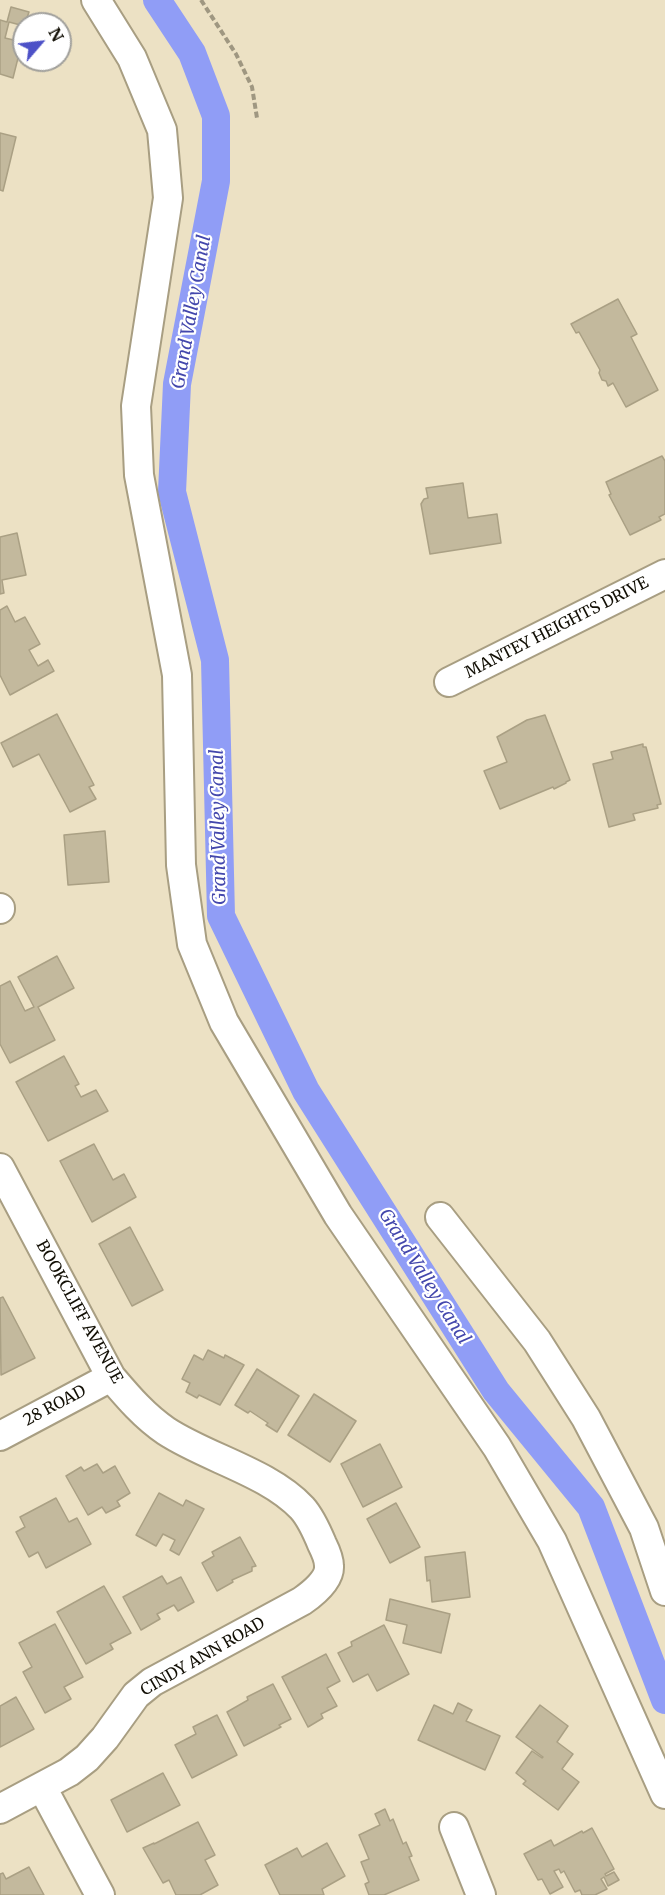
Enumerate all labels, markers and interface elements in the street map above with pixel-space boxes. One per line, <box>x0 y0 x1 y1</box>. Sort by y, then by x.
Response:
north arrow <box>12 12 72 72</box>
text: N <box>44 24 68 45</box>
water label: Grand Valley Canal <box>168 234 216 390</box>
street label: MANTEY HEIGHTS DRIVE <box>462 573 652 683</box>
water label: Grand Valley Canal <box>207 749 231 905</box>
water label: Grand Valley Canal <box>374 1205 474 1349</box>
street label: BOOKCLIFF AVENUE <box>32 1237 126 1387</box>
street label: 28 ROAD <box>20 1382 90 1430</box>
street label: CINDY ANN ROAD <box>138 1614 268 1700</box>

